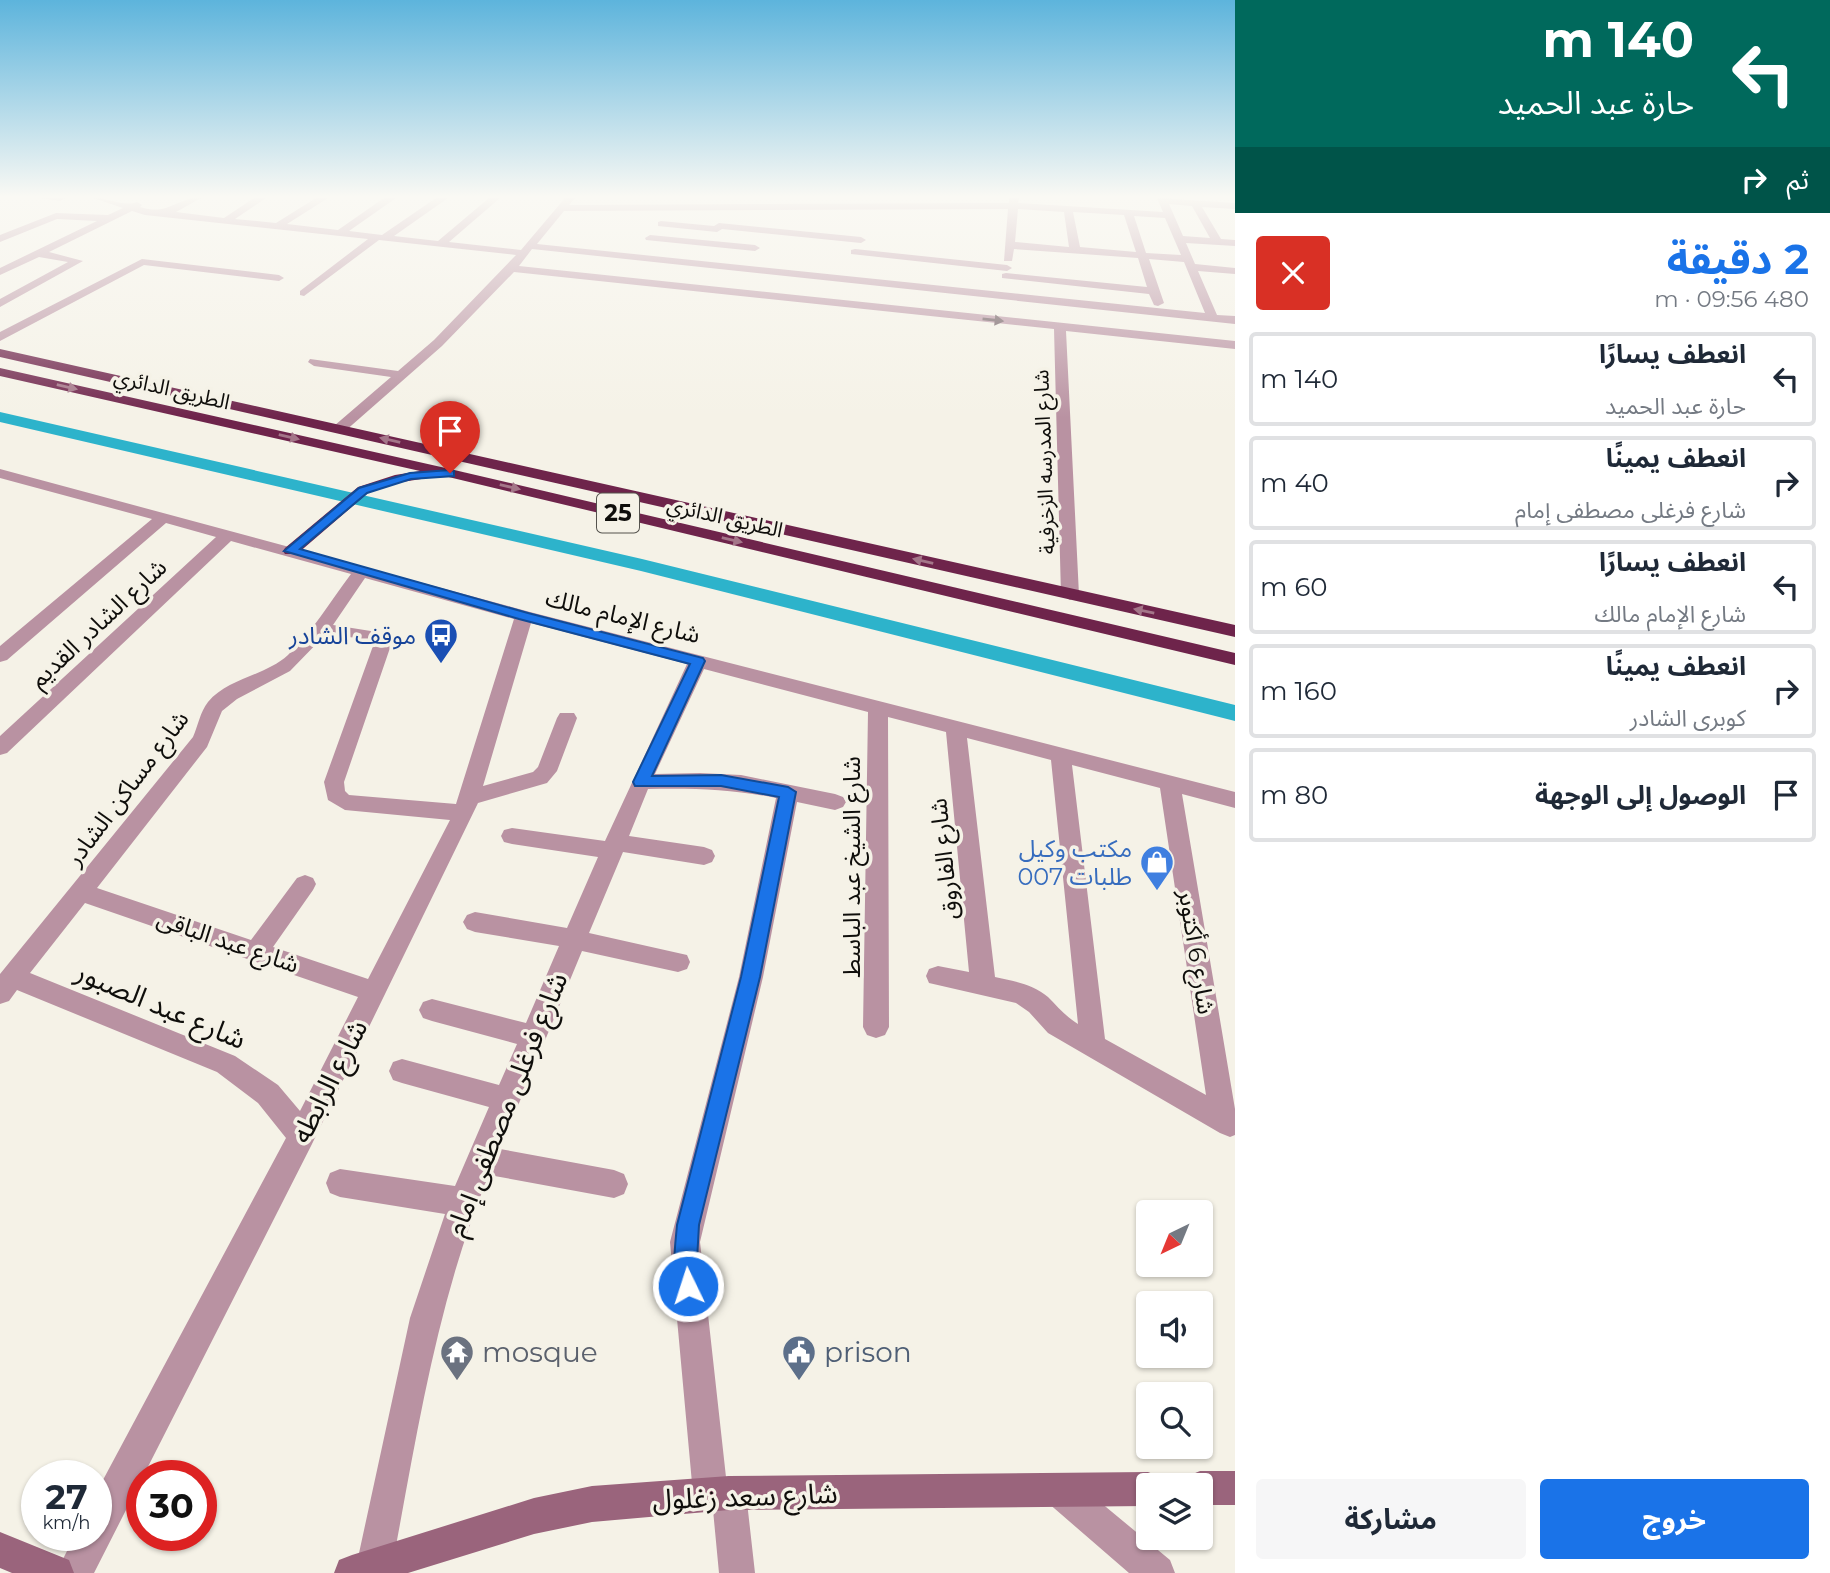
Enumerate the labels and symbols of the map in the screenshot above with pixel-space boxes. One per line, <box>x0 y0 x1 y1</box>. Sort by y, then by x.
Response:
one-way arrow <box>983 314 1005 325</box>
street label: الطريق الدائري <box>111 364 232 418</box>
street label: شارع المدرسه الزخرفية <box>1028 369 1063 555</box>
one-way arrow <box>56 381 78 392</box>
pin <box>420 401 480 473</box>
one-way arrow <box>278 431 300 442</box>
one-way arrow <box>379 435 401 446</box>
one-way arrow <box>499 482 521 493</box>
street label: الطريق الدائري <box>664 492 785 546</box>
road number: 25 <box>597 494 639 533</box>
one-way arrow <box>721 535 743 546</box>
street label: شارع الشادر القديم <box>24 552 174 696</box>
one-way arrow <box>911 556 933 567</box>
street label: شارع الإمام مالك <box>542 583 703 653</box>
one-way arrow <box>1133 606 1155 617</box>
bus stop icon: موقف الشادر <box>422 616 460 665</box>
place label: موقف الشادر <box>288 621 416 650</box>
street label: شارع مساكن الشادر <box>59 705 197 874</box>
street label: شارع الشيخ عبد الباسط <box>837 756 869 978</box>
street label: شارع الفاروق <box>923 797 968 921</box>
place label: مكتب وكيل طلبات 007 <box>1017 834 1132 891</box>
shop icon: مكتب وكيل طلبات 007 <box>1138 843 1176 892</box>
street label: شارع 6 أكتوبر <box>1170 886 1222 1017</box>
street label: شارع عبد الباقى <box>152 903 303 982</box>
street label: شارع عبد الصبور <box>68 954 251 1060</box>
street label: شارع فرغلى مصطفى إمام <box>438 967 578 1242</box>
street label: شارع الرابطه <box>283 1014 378 1150</box>
north arrow <box>1136 1200 1213 1278</box>
position arrow <box>651 1249 725 1323</box>
temple icon: mosque <box>438 1333 476 1382</box>
public building icon: prison <box>780 1333 818 1382</box>
place label: mosque <box>482 1335 598 1369</box>
place label: prison <box>824 1335 912 1369</box>
speed limit sign: 30 <box>126 1460 217 1551</box>
street label: شارع سعد زغلول <box>652 1476 838 1520</box>

